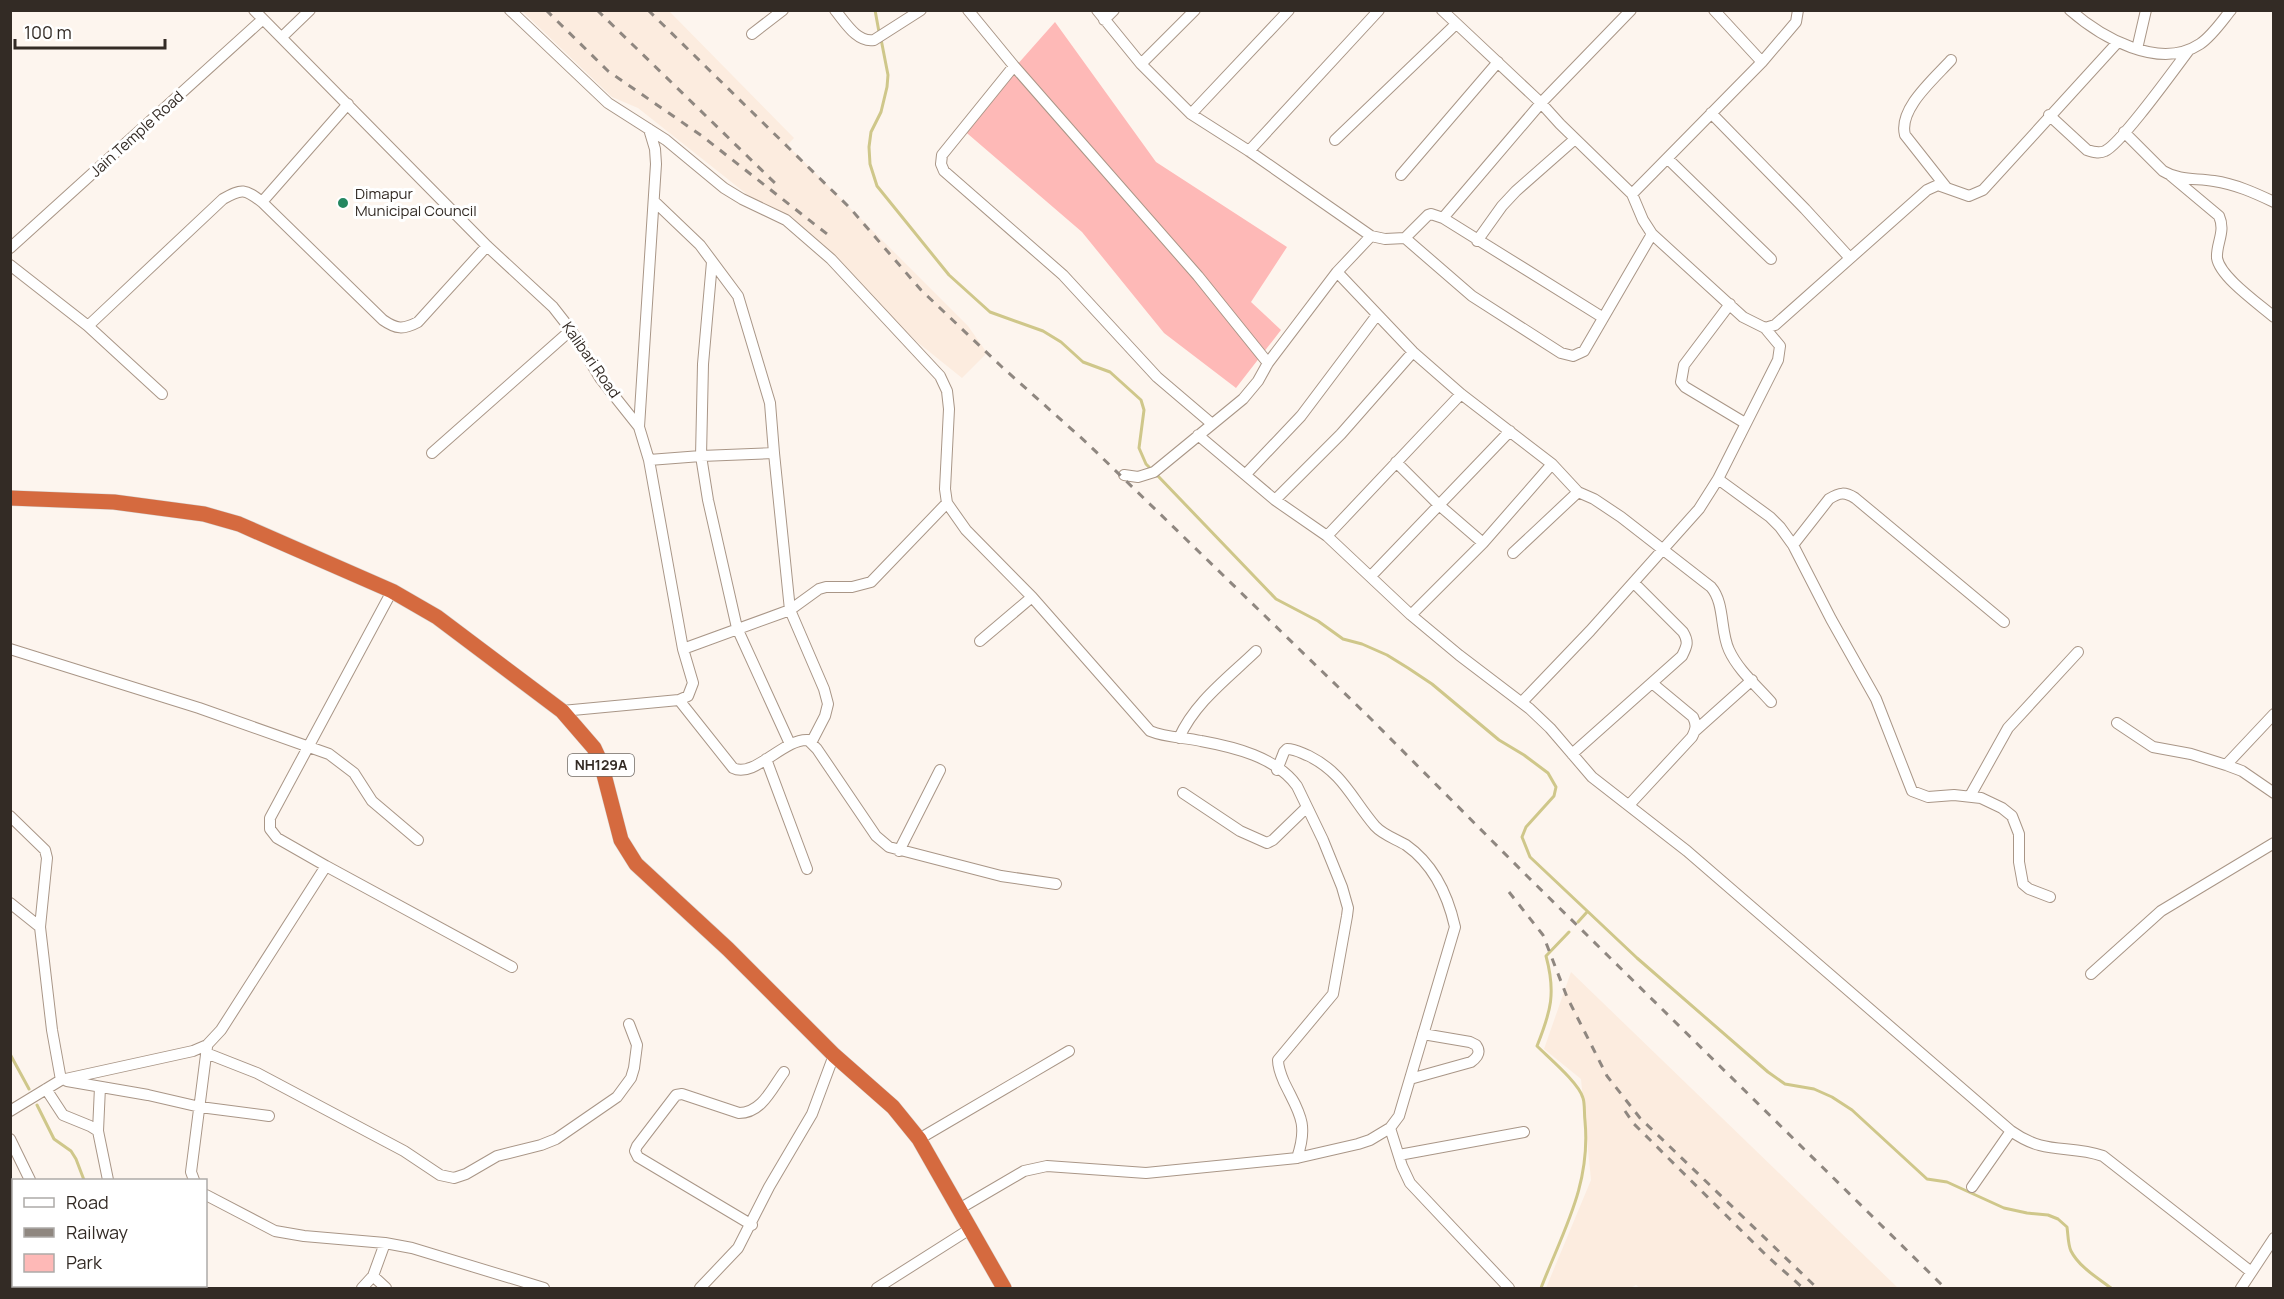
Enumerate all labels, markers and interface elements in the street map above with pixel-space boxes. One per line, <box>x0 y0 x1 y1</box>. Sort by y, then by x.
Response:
scale bar <box>15 12 165 50</box>
text: 100 m <box>24 20 72 44</box>
street label: Jain Temple Road <box>85 86 188 181</box>
place label: Dimapur Municipal Council <box>355 183 477 221</box>
marker: Dimapur Municipal Council <box>336 196 350 210</box>
street label: Kalibari Road <box>557 317 626 402</box>
road number: NH129A <box>568 754 634 776</box>
legend <box>12 1179 207 1287</box>
text: Road <box>66 1190 109 1214</box>
text: Railway <box>66 1220 128 1244</box>
text: Park <box>66 1250 103 1274</box>

